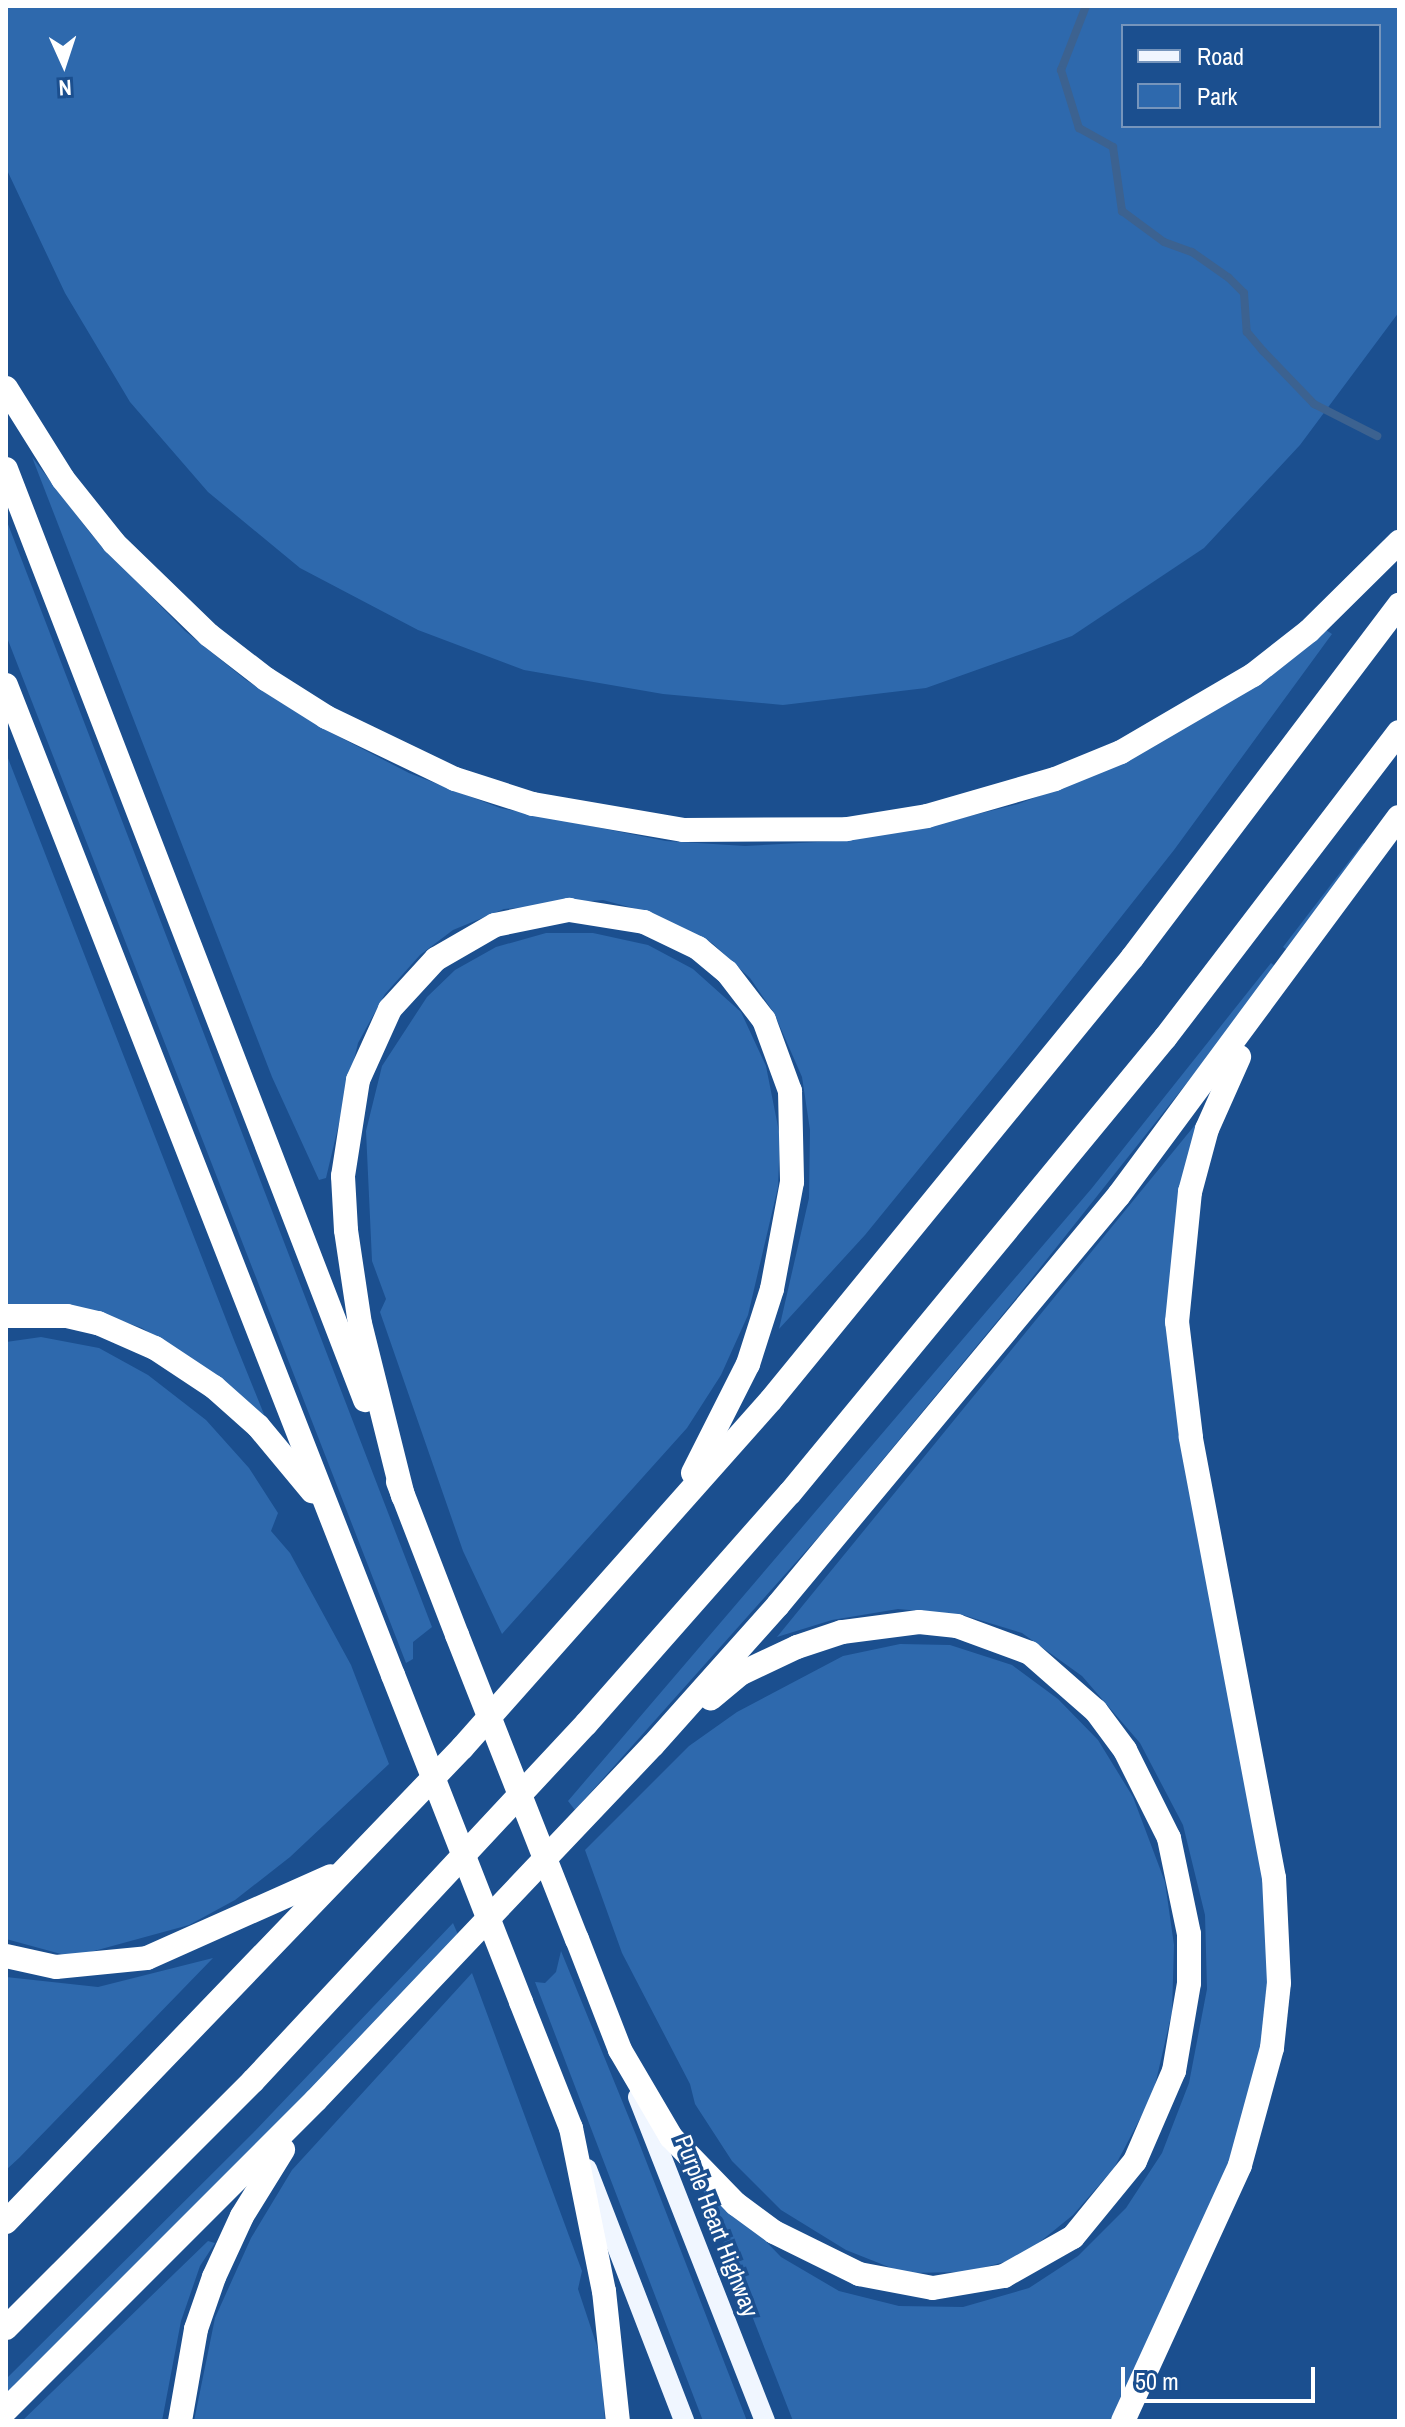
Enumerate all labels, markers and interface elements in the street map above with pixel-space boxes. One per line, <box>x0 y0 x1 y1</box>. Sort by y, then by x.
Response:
north arrow <box>24 24 104 104</box>
legend <box>1121 24 1381 128</box>
text: Road <box>1197 40 1244 72</box>
text: N <box>58 73 73 103</box>
text: Park <box>1197 80 1237 112</box>
street label: Purple Heart Highway <box>669 2131 765 2321</box>
scale bar <box>1125 2351 1319 2401</box>
text: 50 m <box>1135 2365 1179 2397</box>

